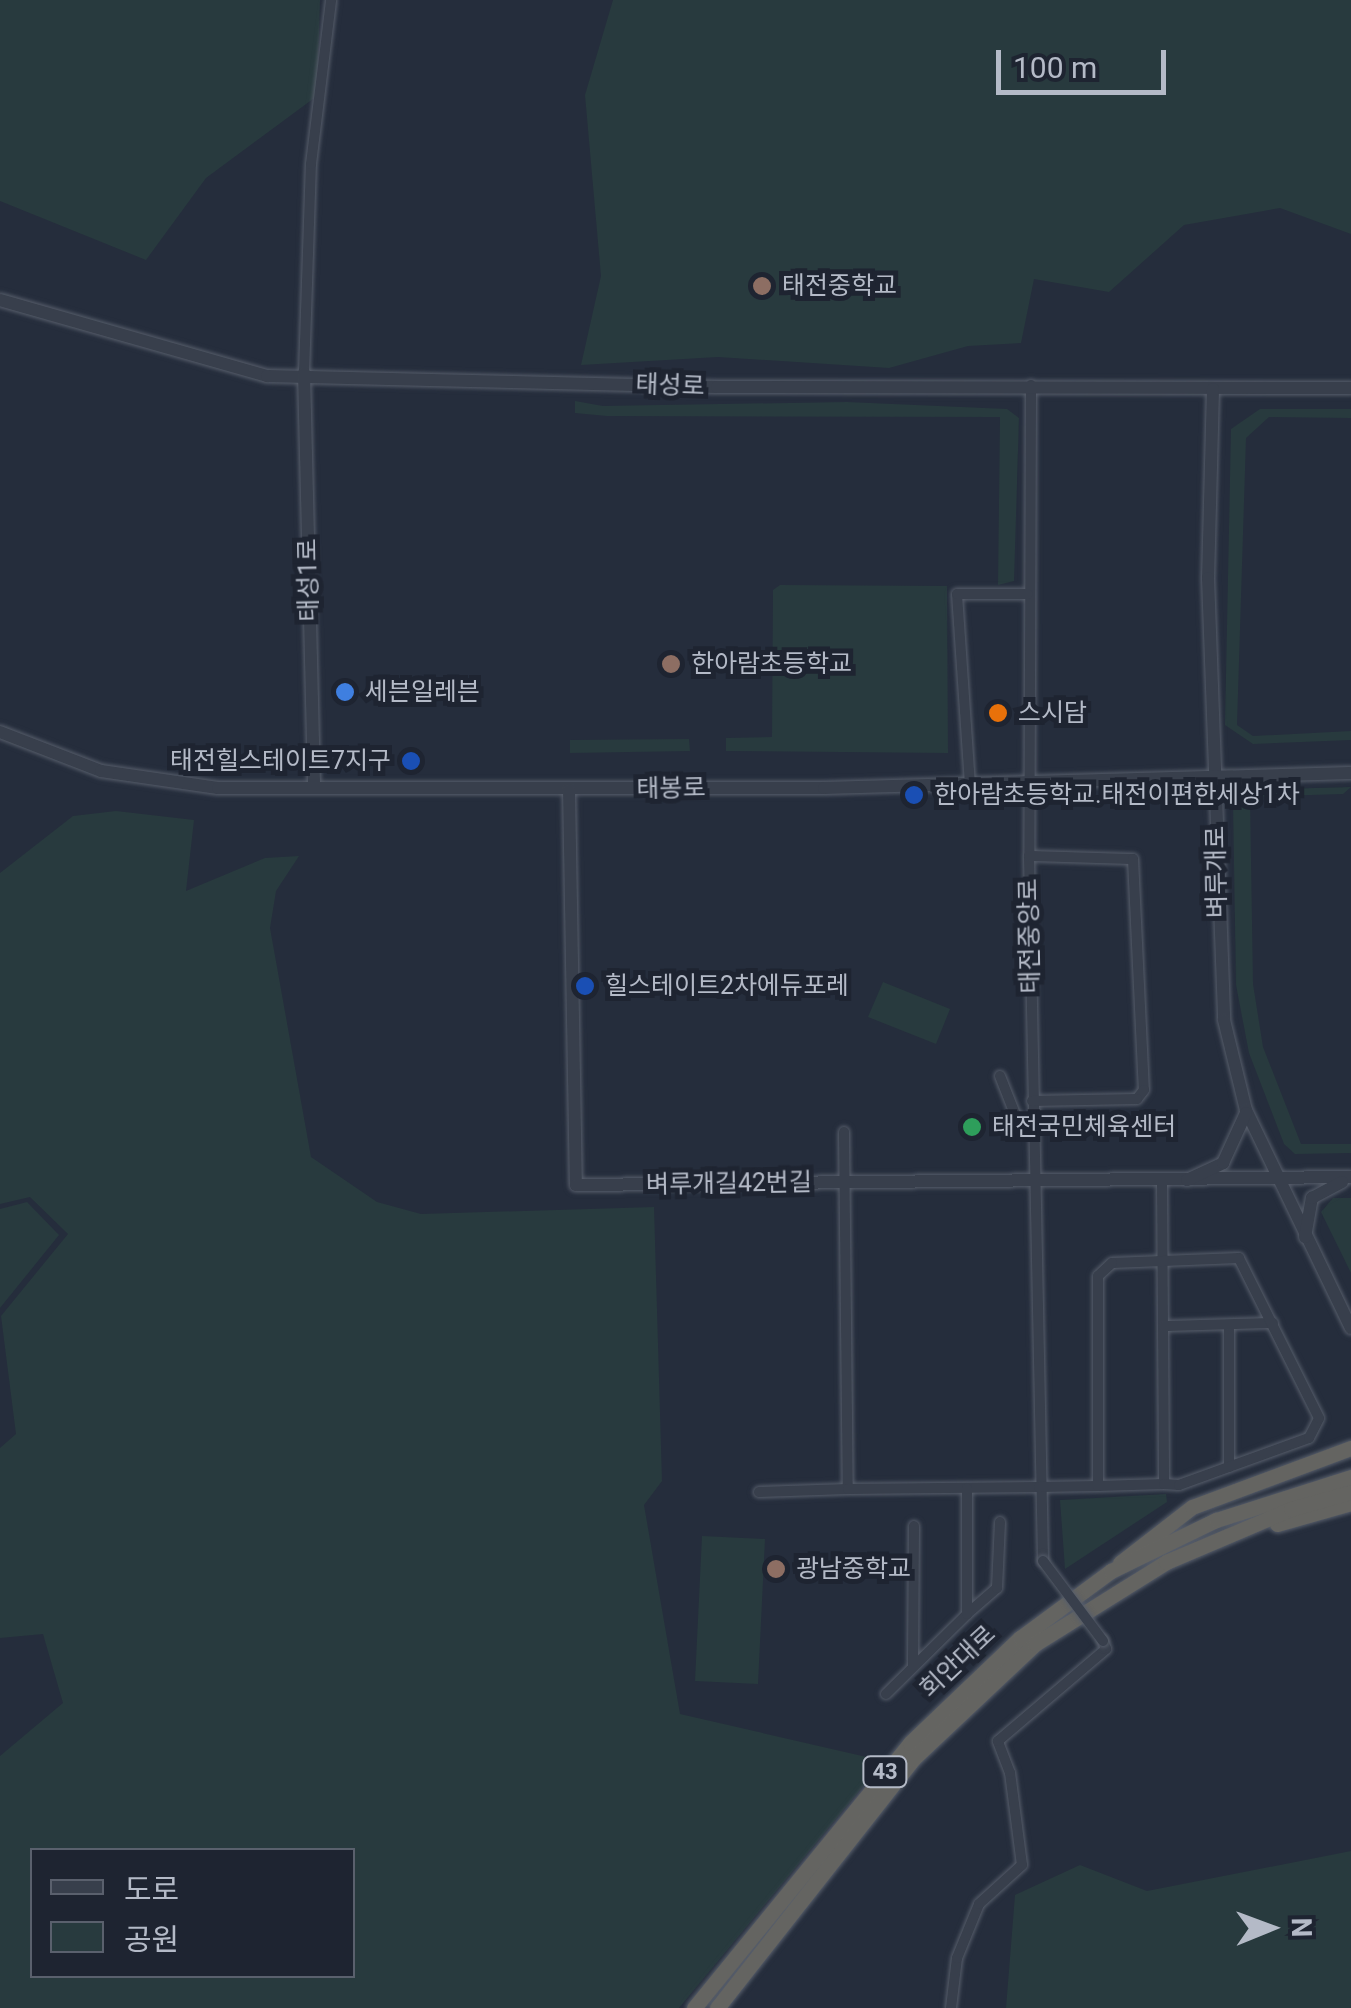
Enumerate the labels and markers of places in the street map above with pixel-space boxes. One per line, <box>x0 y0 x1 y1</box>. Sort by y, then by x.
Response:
place label: 태전중학교 <box>782 271 897 301</box>
marker: 태전중학교 <box>751 275 773 297</box>
place label: 한아람초등학교 <box>691 649 852 679</box>
marker: 한아람초등학교 <box>660 653 682 675</box>
place label: 세븐일레븐 <box>365 677 480 707</box>
marker: 세븐일레븐 <box>334 681 356 703</box>
place label: 스시담 <box>1018 698 1087 728</box>
marker: 스시담 <box>987 702 1009 724</box>
place label: 태전힐스테이트7지구 <box>170 746 391 776</box>
marker: 태전힐스테이트7지구 <box>400 750 422 772</box>
place label: 한아람초등학교.태전이편한세상1차 <box>934 780 1300 810</box>
marker: 한아람초등학교.태전이편한세상1차 <box>903 784 925 806</box>
place label: 힐스테이트2차에듀포레 <box>605 971 849 1001</box>
marker: 힐스테이트2차에듀포레 <box>574 975 596 997</box>
place label: 태전국민체육센터 <box>992 1112 1176 1142</box>
marker: 태전국민체육센터 <box>961 1116 983 1138</box>
place label: 광남중학교 <box>796 1554 911 1584</box>
marker: 광남중학교 <box>765 1558 787 1580</box>

